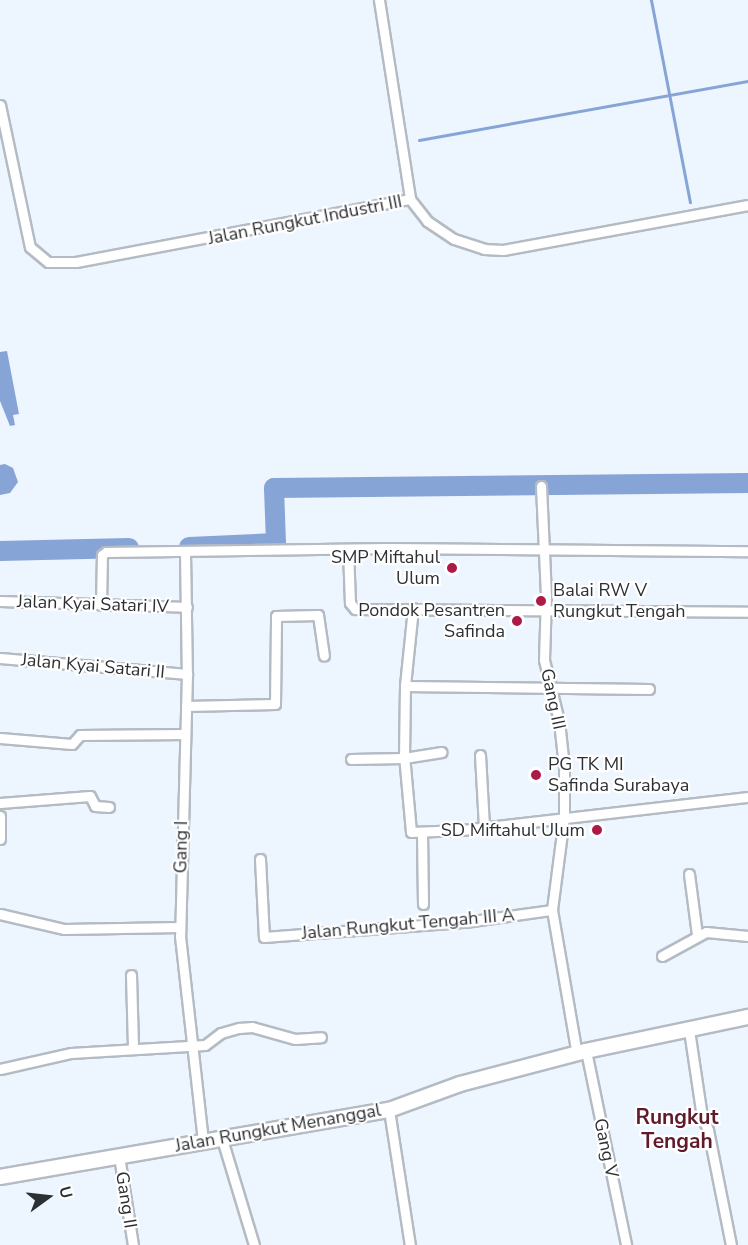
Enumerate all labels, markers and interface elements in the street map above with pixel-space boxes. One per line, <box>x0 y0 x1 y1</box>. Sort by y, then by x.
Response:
street label: Jalan Rungkut Industri III <box>206 191 404 249</box>
place label: SMP Miftahul Ulum <box>331 547 440 590</box>
marker: SMP Miftahul Ulum <box>445 561 459 575</box>
place label: Balai RW V Rungkut Tengah <box>553 580 686 622</box>
street label: Jalan Kyai Satari IV <box>17 591 169 617</box>
marker: Balai RW V Rungkut Tengah <box>534 594 548 608</box>
place label: Pondok Pesantren Safinda <box>358 600 505 642</box>
marker: Pondok Pesantren Safinda <box>510 614 524 628</box>
street label: Jalan Kyai Satari II <box>20 649 166 683</box>
street label: Gang III <box>536 667 570 731</box>
place label: PG TK MI Safinda Surabaya <box>548 754 689 796</box>
marker: PG TK MI Safinda Surabaya <box>529 768 543 782</box>
place label: SD Miftahul Ulum <box>441 819 585 841</box>
street label: Gang I <box>170 821 192 873</box>
marker: SD Miftahul Ulum <box>590 823 604 837</box>
street label: Jalan Rungkut Tengah III A <box>301 904 515 944</box>
street label: Jalan Rungkut Menanggal <box>173 1099 383 1157</box>
district label: Rungkut Tengah <box>635 1104 719 1154</box>
street label: Gang V <box>589 1116 623 1180</box>
north arrow <box>18 1167 78 1227</box>
street label: Gang II <box>111 1170 141 1230</box>
text: U <box>53 1184 78 1201</box>

